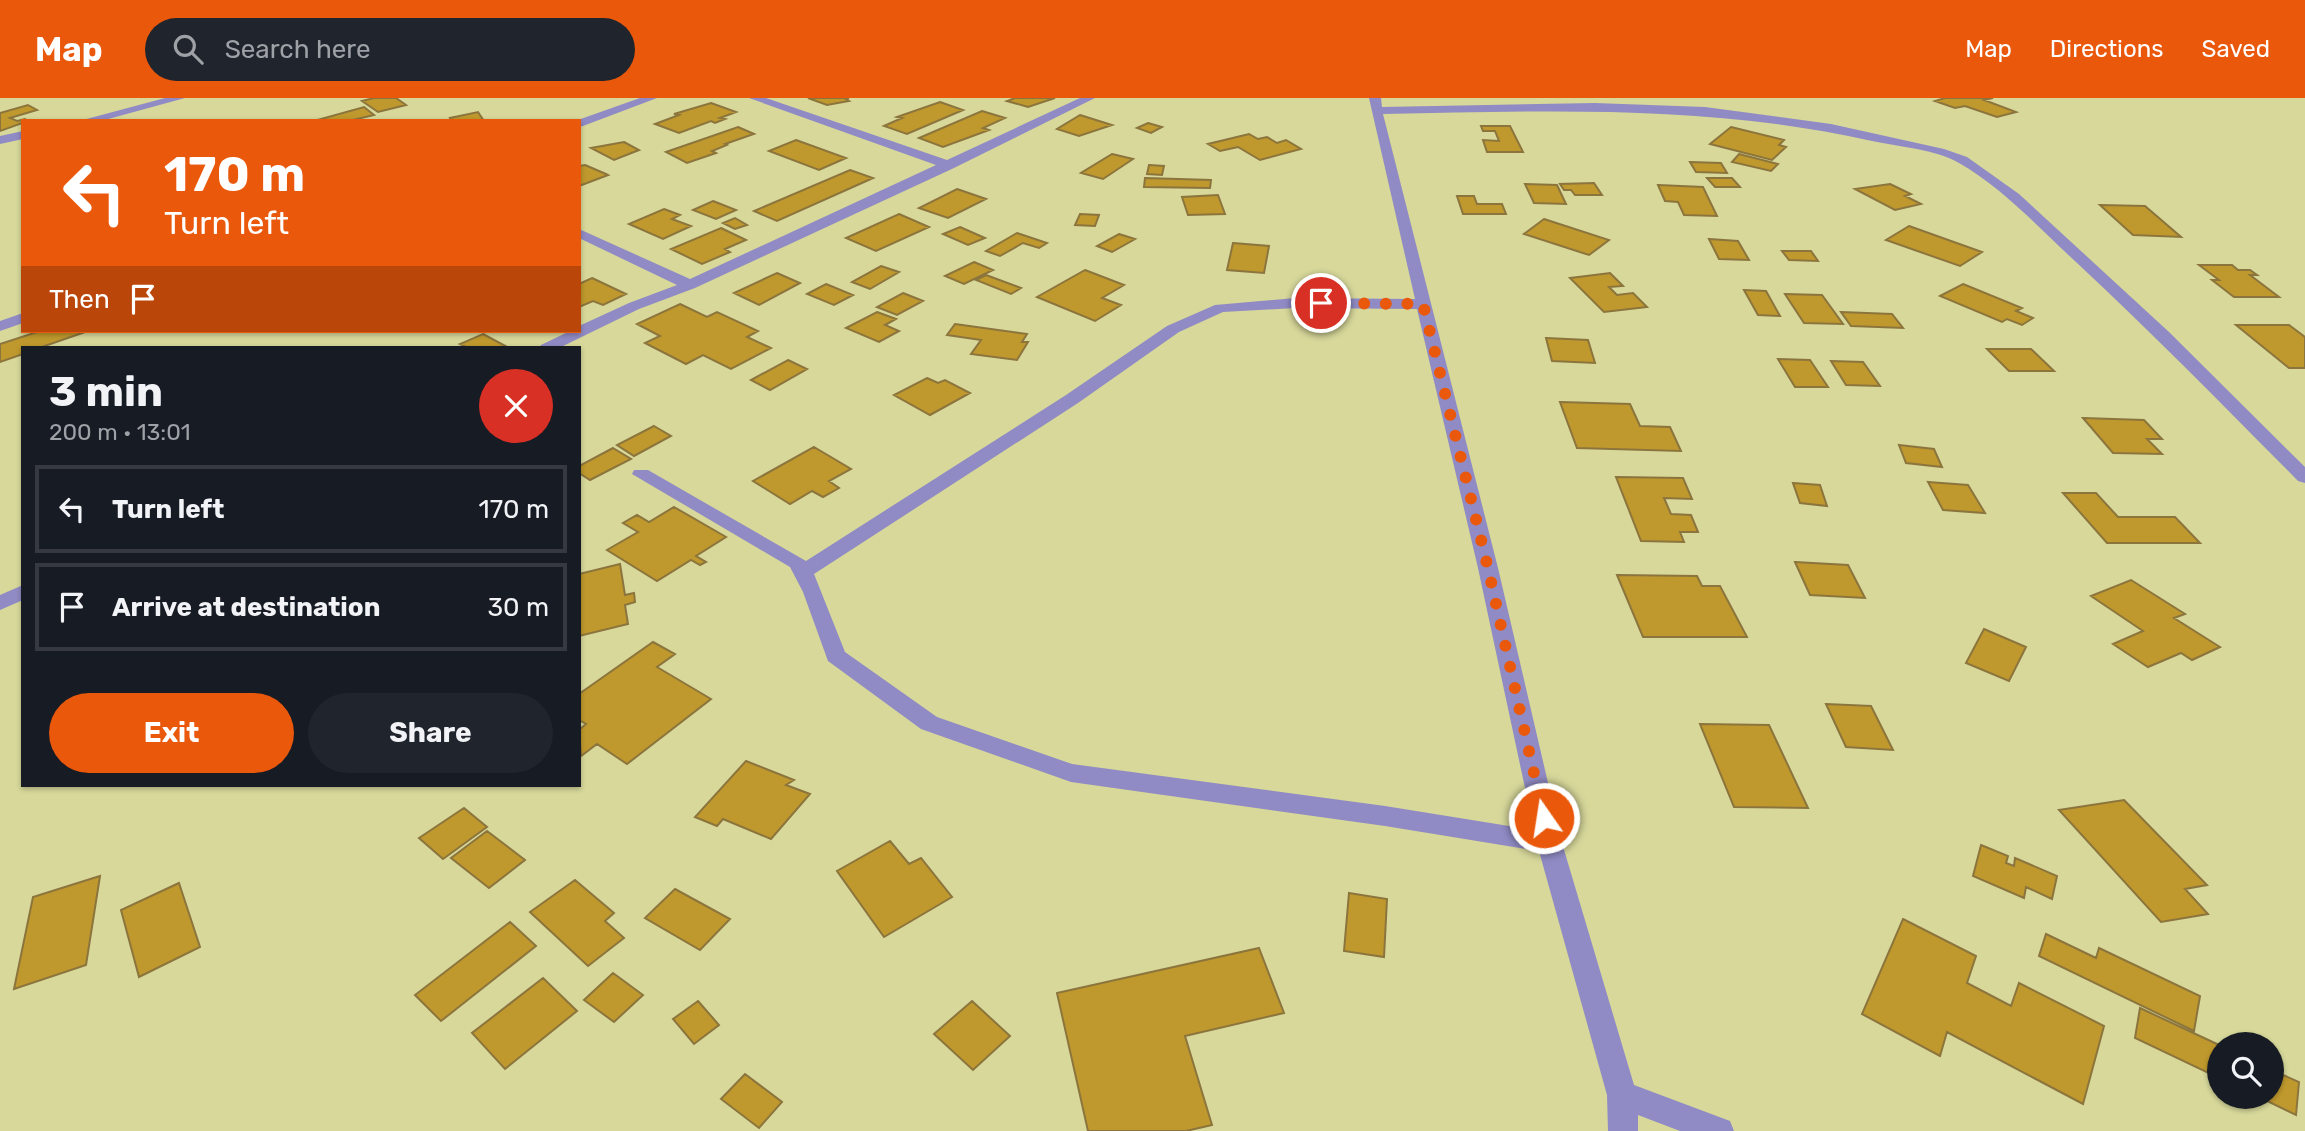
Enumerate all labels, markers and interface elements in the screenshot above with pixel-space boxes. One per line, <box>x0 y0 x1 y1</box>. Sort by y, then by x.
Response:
search box <box>145 18 635 81</box>
text: Map <box>35 30 103 69</box>
icon: search <box>169 30 207 68</box>
text: Search here <box>225 34 370 65</box>
text: Map <box>1965 35 2012 63</box>
text: Directions <box>2050 35 2163 63</box>
text: Saved <box>2201 35 2270 63</box>
text: 170 m <box>164 145 305 203</box>
icon: left <box>49 147 140 238</box>
text: Turn left <box>164 204 289 242</box>
pin <box>1291 273 1351 333</box>
icon: arrive <box>124 280 162 318</box>
text: Then <box>49 284 110 315</box>
icon: arrive <box>1302 284 1340 322</box>
text: 3 min <box>49 367 163 417</box>
button: close <box>479 369 553 443</box>
text: 200 m · 13:01 <box>49 418 191 446</box>
icon: left <box>53 490 91 528</box>
text: Turn left <box>112 494 224 525</box>
text: 170 m <box>479 494 549 525</box>
icon: arrive <box>53 588 91 626</box>
text: Arrive at destination <box>112 592 380 623</box>
text: 30 m <box>487 592 549 623</box>
button: Exit <box>49 693 294 773</box>
button: Share <box>308 693 553 773</box>
position arrow <box>1507 781 1581 855</box>
map controls <box>2207 1032 2284 1109</box>
button: search <box>2207 1032 2284 1109</box>

